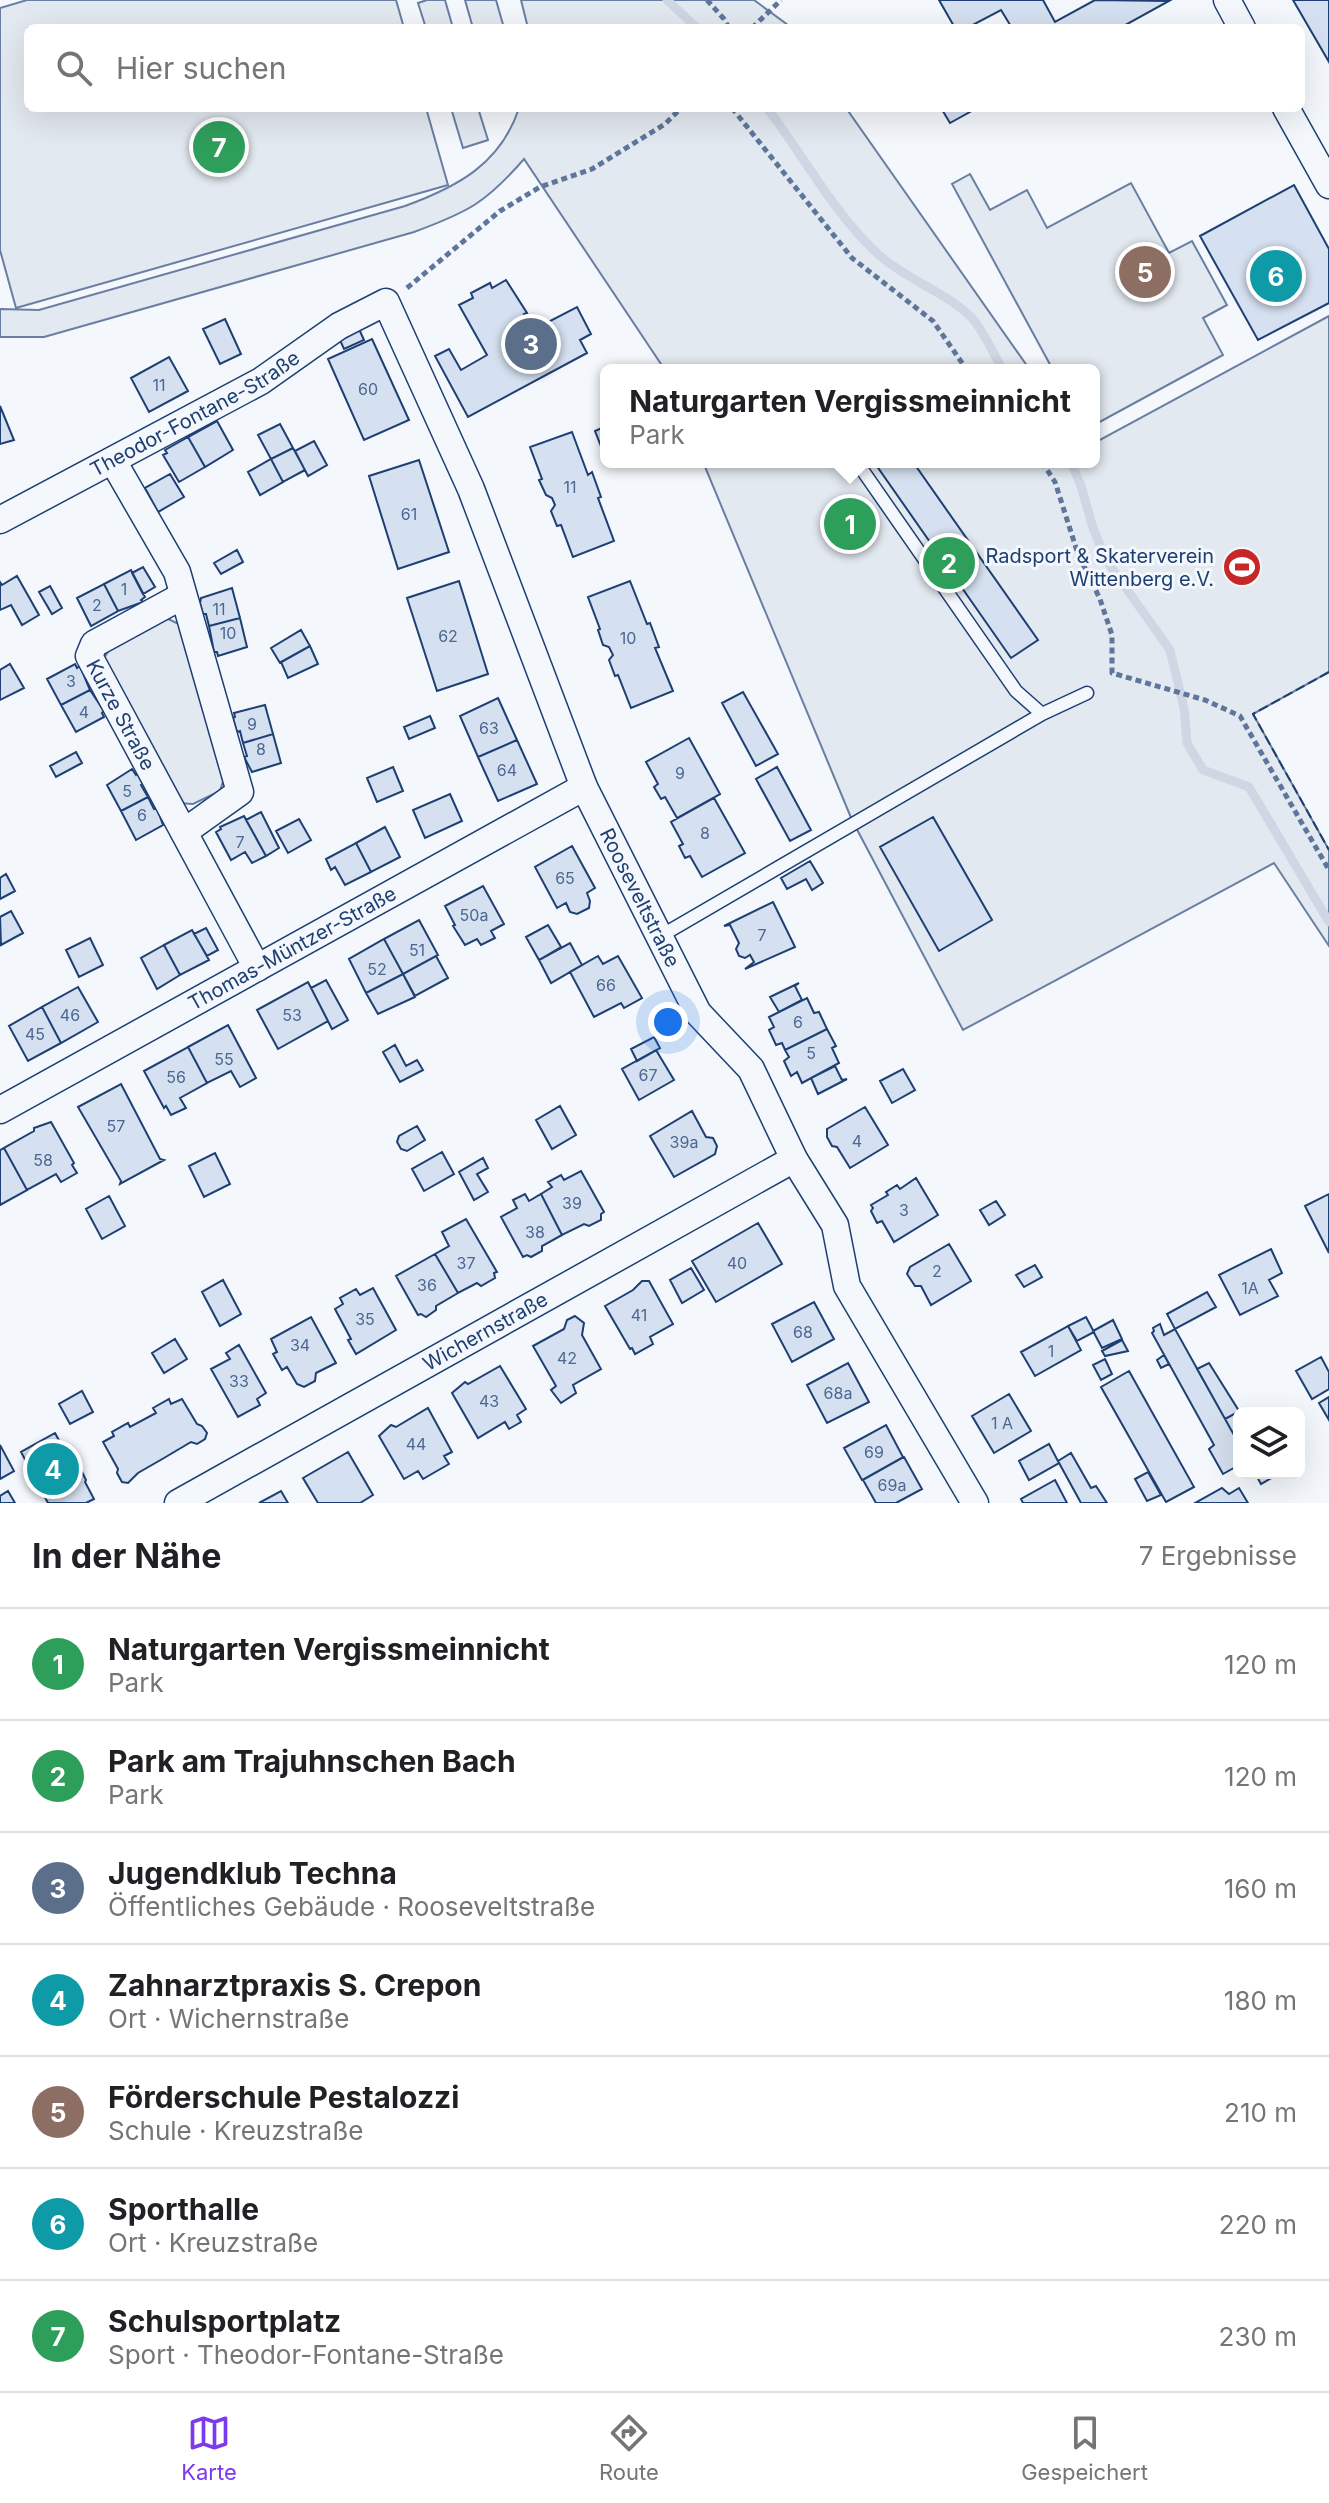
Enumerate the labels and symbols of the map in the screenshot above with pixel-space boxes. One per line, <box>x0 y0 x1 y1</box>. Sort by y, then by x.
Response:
pin: 7 <box>193 117 245 177</box>
pin: 5 <box>1119 242 1171 302</box>
pin: 6 <box>1250 246 1302 306</box>
pin: 3 <box>505 314 557 374</box>
street label: Theodor-Fontane-Straße <box>86 346 304 482</box>
house number: 11 <box>152 375 166 395</box>
house number: 60 <box>358 379 378 399</box>
house number: 11 <box>563 477 577 497</box>
pin: 1 <box>824 494 876 554</box>
house number: 61 <box>401 504 417 524</box>
pin: 2 <box>923 533 975 593</box>
place label: Radsport & Skaterverein Wittenberg e.V. <box>986 544 1214 591</box>
sports icon: Radsport & Skaterverein Wittenberg e.V. <box>1221 546 1263 588</box>
house number: 1 <box>121 579 127 599</box>
house number: 2 <box>92 595 102 615</box>
house number: 11 <box>212 599 226 619</box>
house number: 10 <box>220 623 236 643</box>
house number: 62 <box>438 626 458 646</box>
house number: 10 <box>620 628 636 648</box>
street label: Kurze Straße <box>81 655 160 774</box>
house number: 3 <box>66 671 76 691</box>
house number: 4 <box>79 702 89 722</box>
house number: 9 <box>247 714 257 734</box>
house number: 63 <box>479 718 499 738</box>
house number: 8 <box>256 739 266 759</box>
house number: 64 <box>497 760 517 780</box>
house number: 9 <box>675 763 685 783</box>
house number: 5 <box>122 781 132 801</box>
house number: 6 <box>137 805 147 825</box>
house number: 8 <box>700 823 710 843</box>
street label: Rooseveltstraße <box>595 824 685 971</box>
house number: 7 <box>235 832 245 852</box>
house number: 65 <box>555 868 575 888</box>
street label: Thomas-Müntzer-Straße <box>184 881 401 1016</box>
house number: 50a <box>460 905 488 925</box>
house number: 7 <box>757 925 767 945</box>
house number: 51 <box>409 940 425 960</box>
house number: 52 <box>367 959 387 979</box>
house number: 66 <box>596 975 616 995</box>
your location <box>648 1002 688 1042</box>
house number: 46 <box>60 1005 80 1025</box>
house number: 53 <box>282 1005 302 1025</box>
house number: 6 <box>793 1012 803 1032</box>
house number: 45 <box>25 1024 45 1044</box>
house number: 5 <box>806 1043 816 1063</box>
house number: 55 <box>214 1049 234 1069</box>
house number: 67 <box>639 1065 657 1085</box>
house number: 56 <box>166 1067 186 1087</box>
house number: 57 <box>107 1116 125 1136</box>
house number: 4 <box>852 1131 862 1151</box>
house number: 39a <box>670 1132 698 1152</box>
house number: 58 <box>33 1150 53 1170</box>
house number: 39 <box>562 1193 582 1213</box>
house number: 3 <box>899 1200 909 1220</box>
house number: 38 <box>525 1222 545 1242</box>
house number: 37 <box>457 1253 475 1273</box>
house number: 40 <box>727 1253 747 1273</box>
house number: 2 <box>932 1261 942 1281</box>
house number: 36 <box>417 1275 437 1295</box>
house number: 1A <box>1241 1278 1259 1298</box>
street label: Wichernstraße <box>419 1287 552 1376</box>
house number: 41 <box>631 1305 647 1325</box>
house number: 35 <box>355 1309 375 1329</box>
house number: 68 <box>793 1322 813 1342</box>
house number: 34 <box>290 1335 310 1355</box>
house number: 1 <box>1048 1341 1054 1361</box>
house number: 42 <box>557 1348 577 1368</box>
house number: 33 <box>229 1371 249 1391</box>
house number: 68a <box>824 1383 852 1403</box>
house number: 43 <box>479 1391 499 1411</box>
house number: 1 A <box>991 1413 1013 1433</box>
house number: 44 <box>406 1434 426 1454</box>
pin: 4 <box>27 1439 79 1499</box>
house number: 69 <box>864 1442 884 1462</box>
house number: 69a <box>878 1475 906 1495</box>

